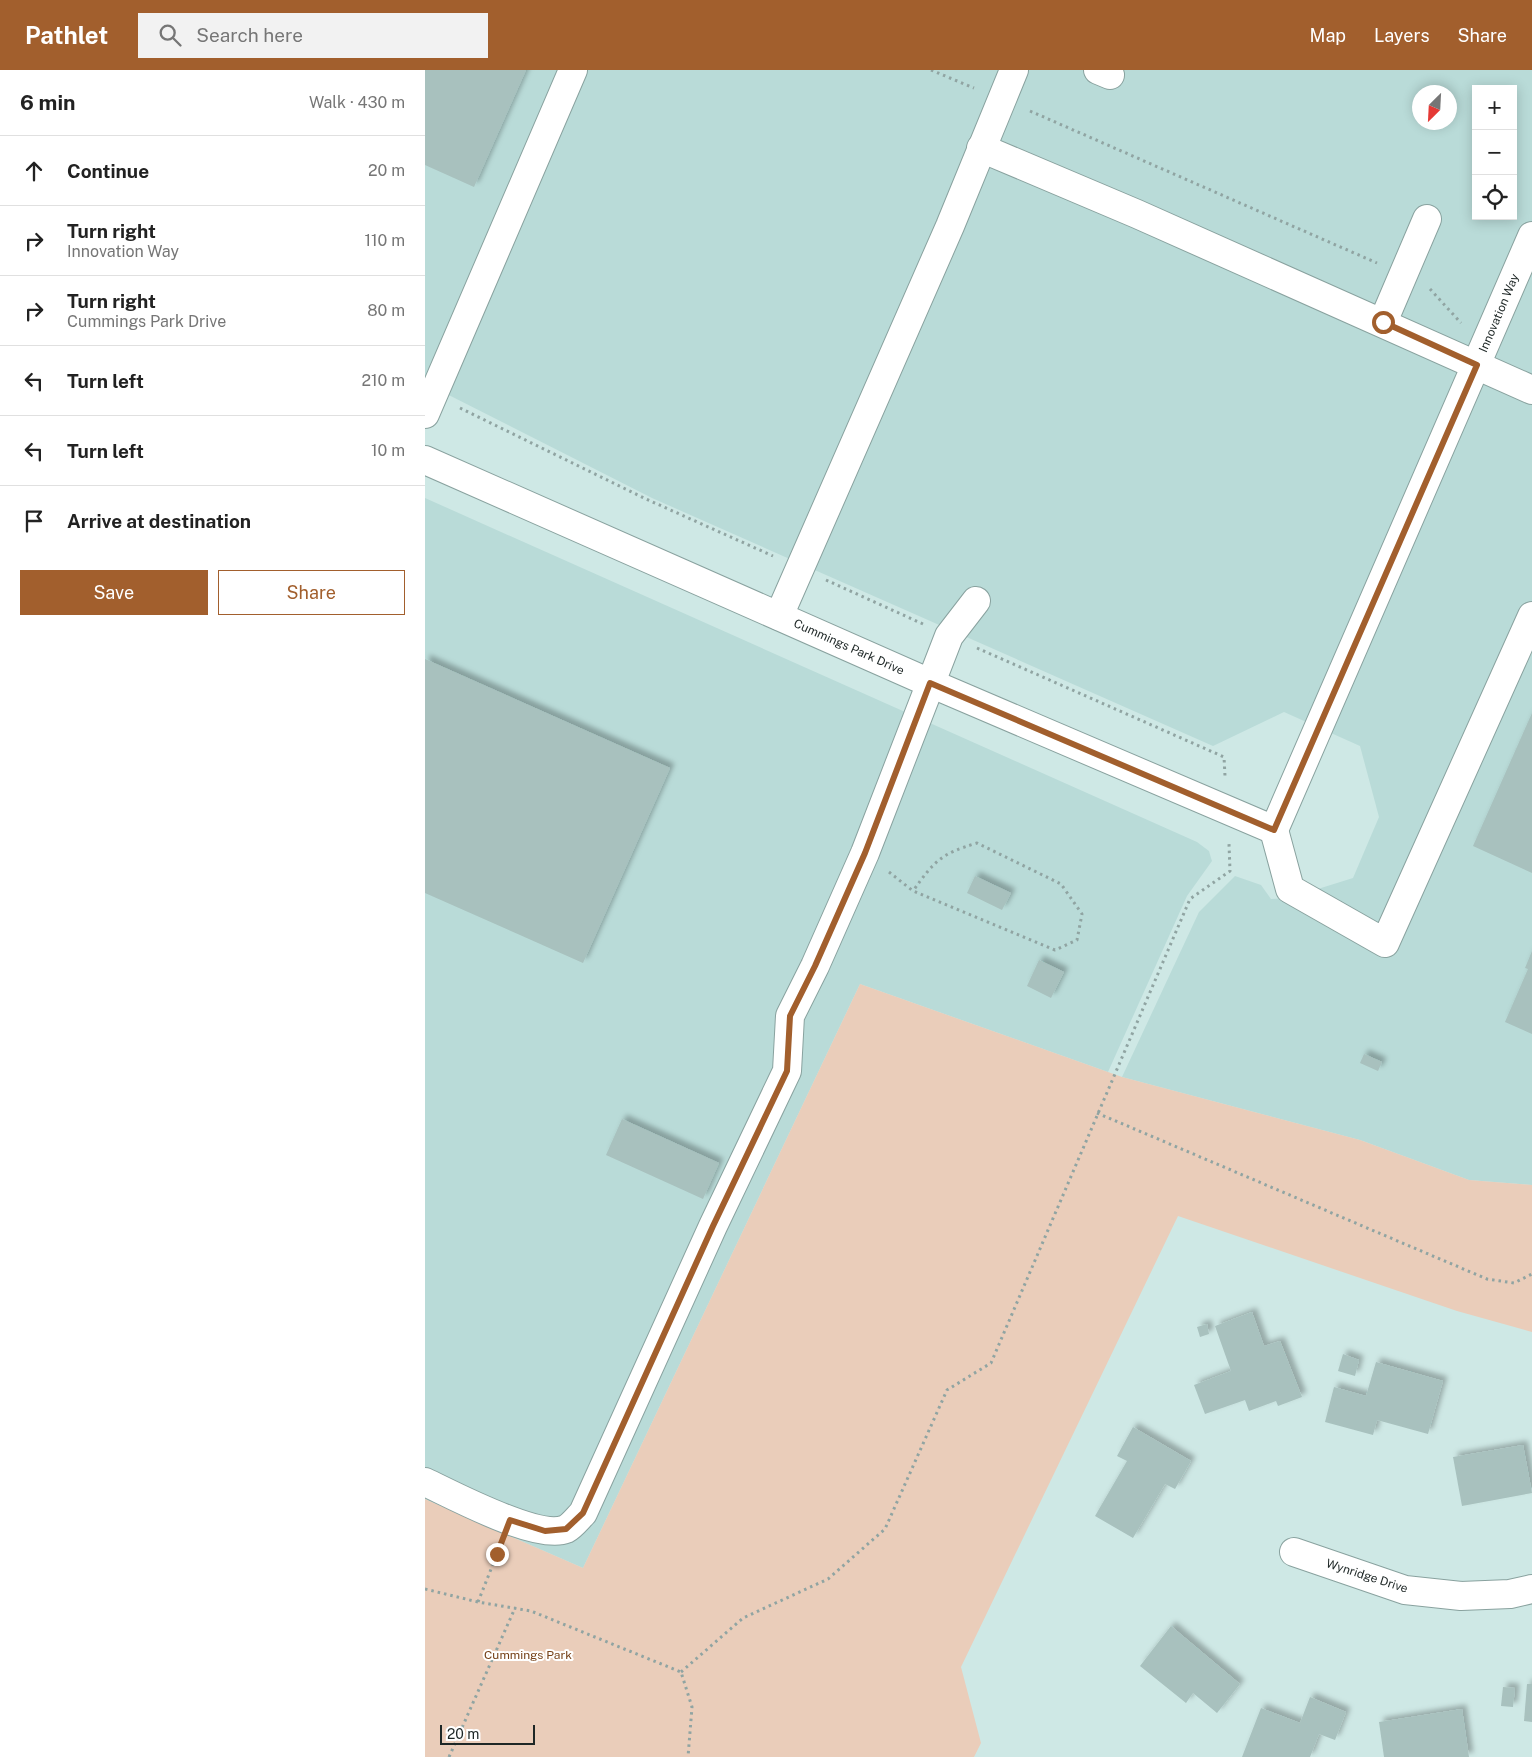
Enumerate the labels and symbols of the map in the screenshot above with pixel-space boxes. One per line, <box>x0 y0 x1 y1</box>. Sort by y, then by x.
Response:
north arrow <box>1412 85 1457 130</box>
street label: Innovation Way <box>1476 271 1522 354</box>
route start <box>1372 311 1395 334</box>
street label: Cummings Park Drive <box>792 616 907 678</box>
route end <box>486 1543 509 1566</box>
street label: Wynridge Drive <box>1324 1556 1410 1596</box>
park label: Cummings Park <box>484 1648 572 1662</box>
scale bar <box>440 1722 535 1745</box>

